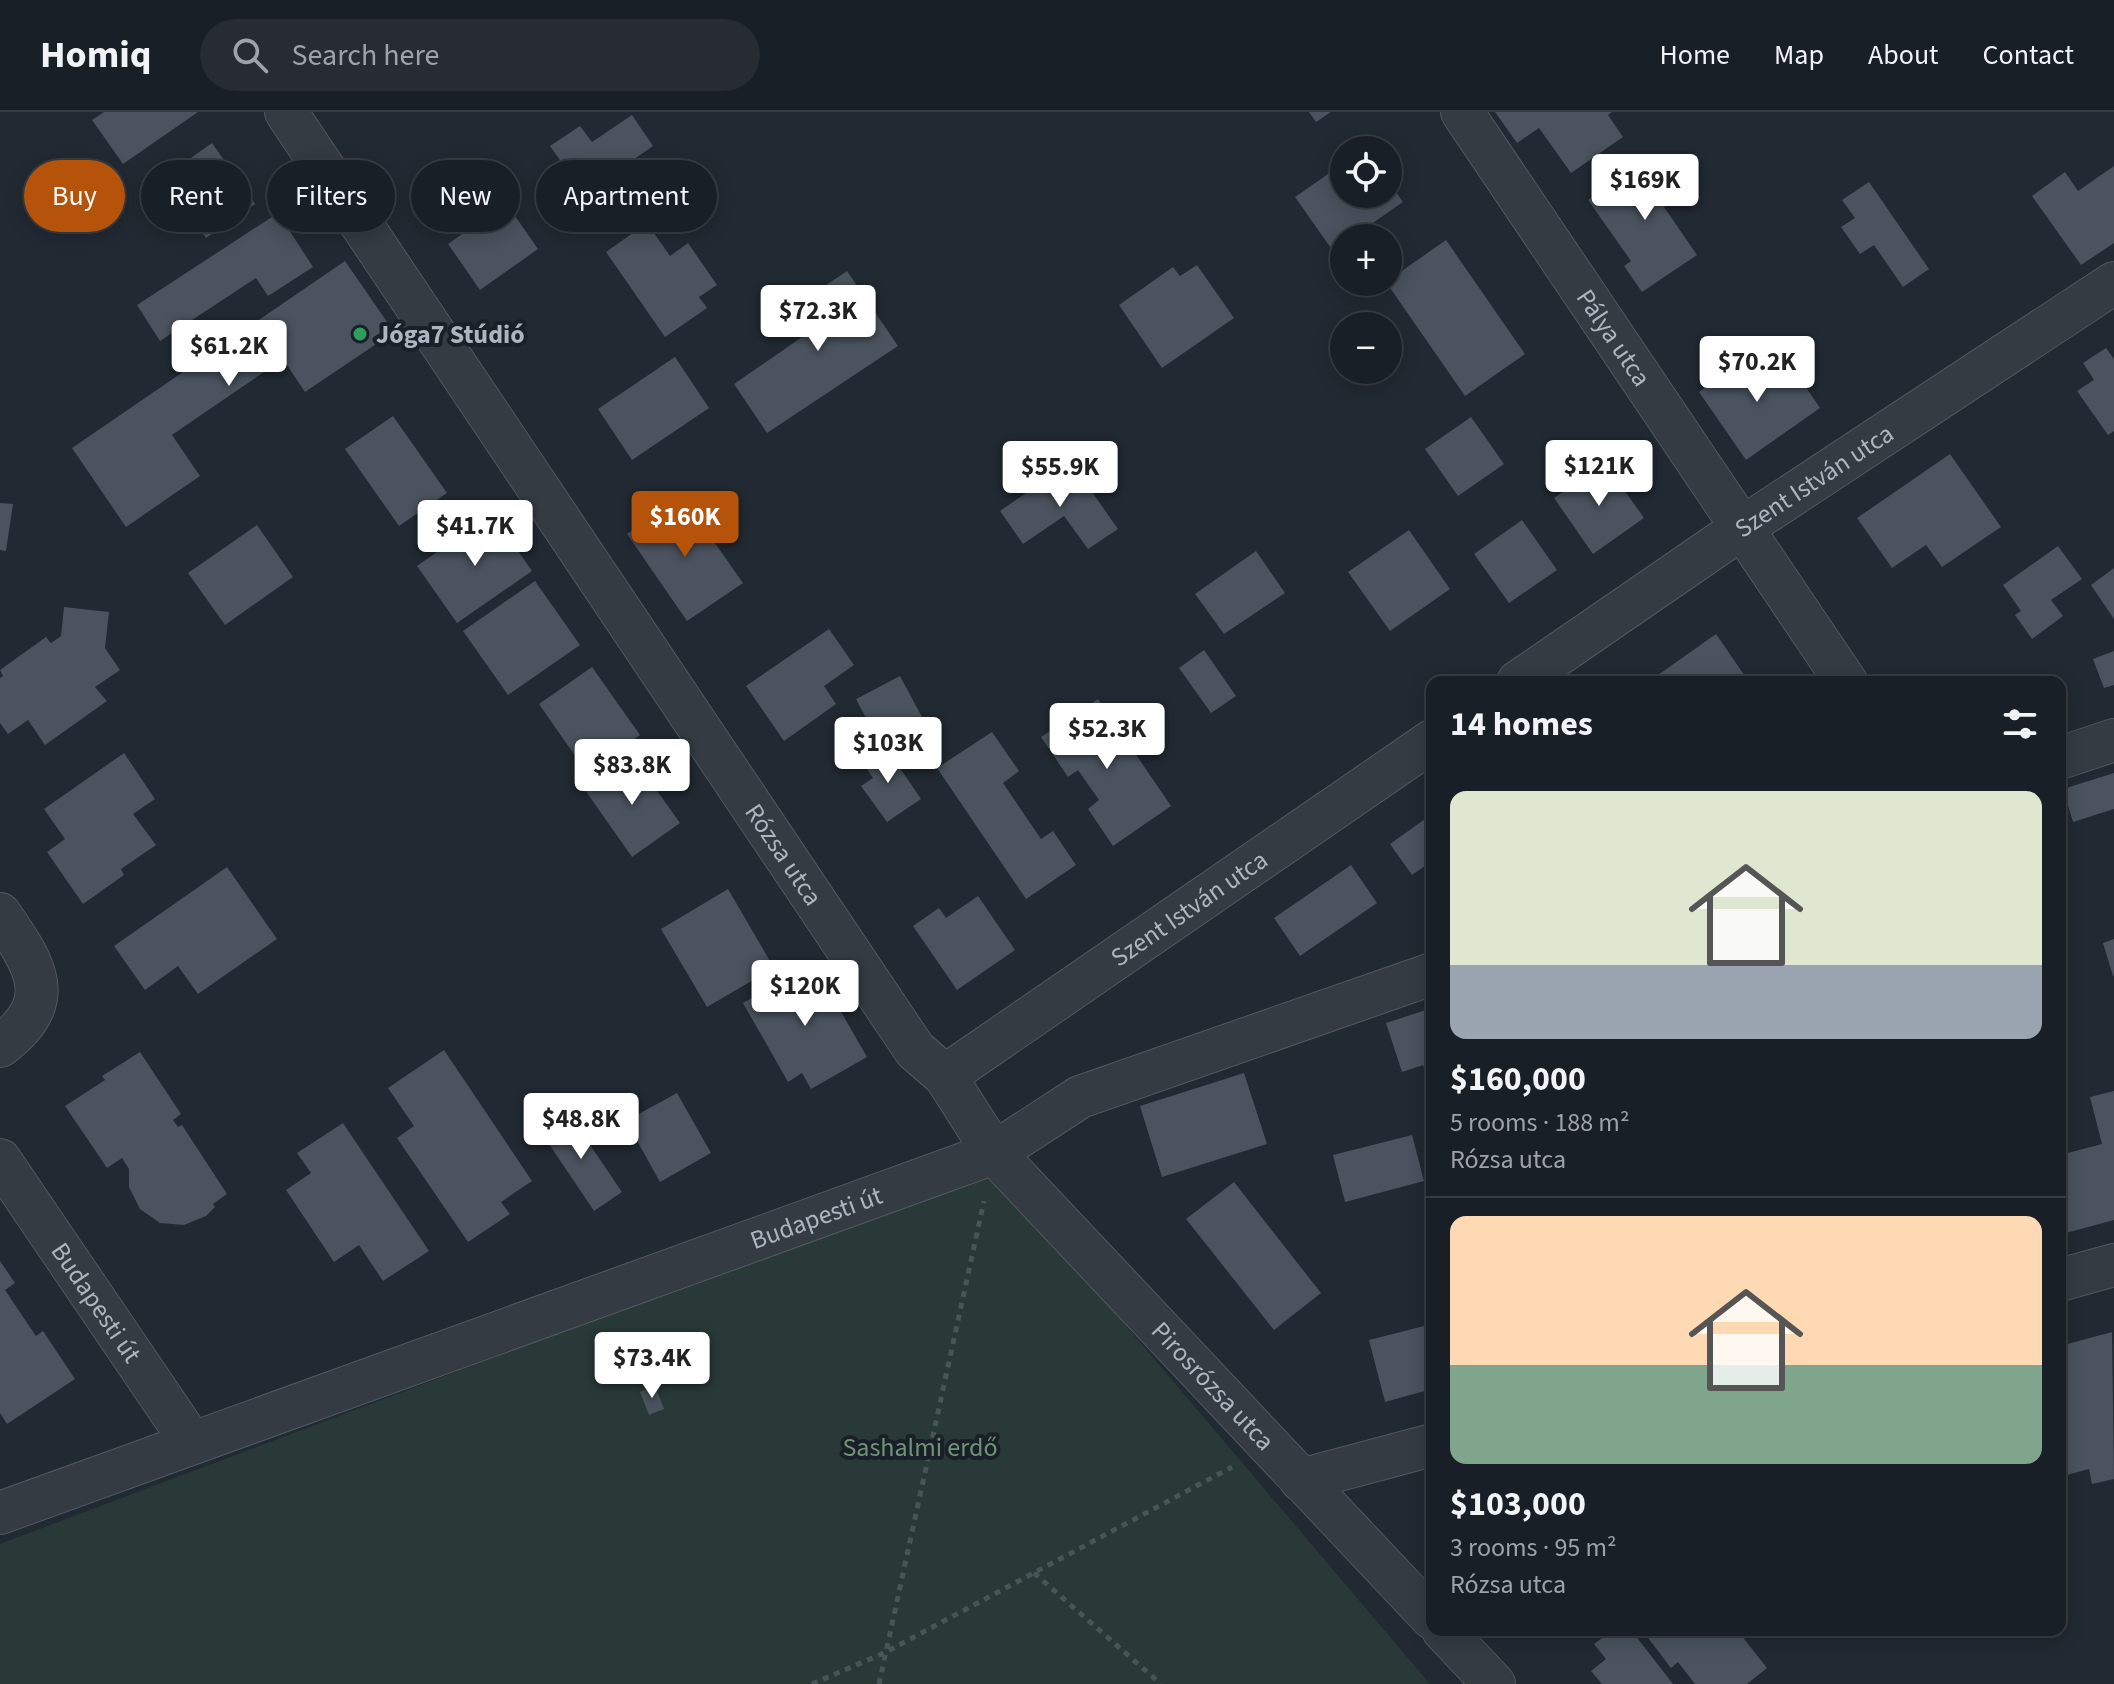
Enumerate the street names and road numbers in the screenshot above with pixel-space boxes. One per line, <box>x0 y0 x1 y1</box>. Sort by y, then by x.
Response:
street label: Pálya utca <box>1567 282 1660 394</box>
street label: Szent István utca <box>1728 415 1901 547</box>
street label: Rózsa utca <box>736 796 831 913</box>
street label: Szent István utca <box>1103 841 1275 976</box>
street label: Budapesti út <box>745 1177 888 1259</box>
street label: Budapesti út <box>42 1235 150 1370</box>
street label: Pirosrózsa utca <box>1143 1313 1283 1459</box>

